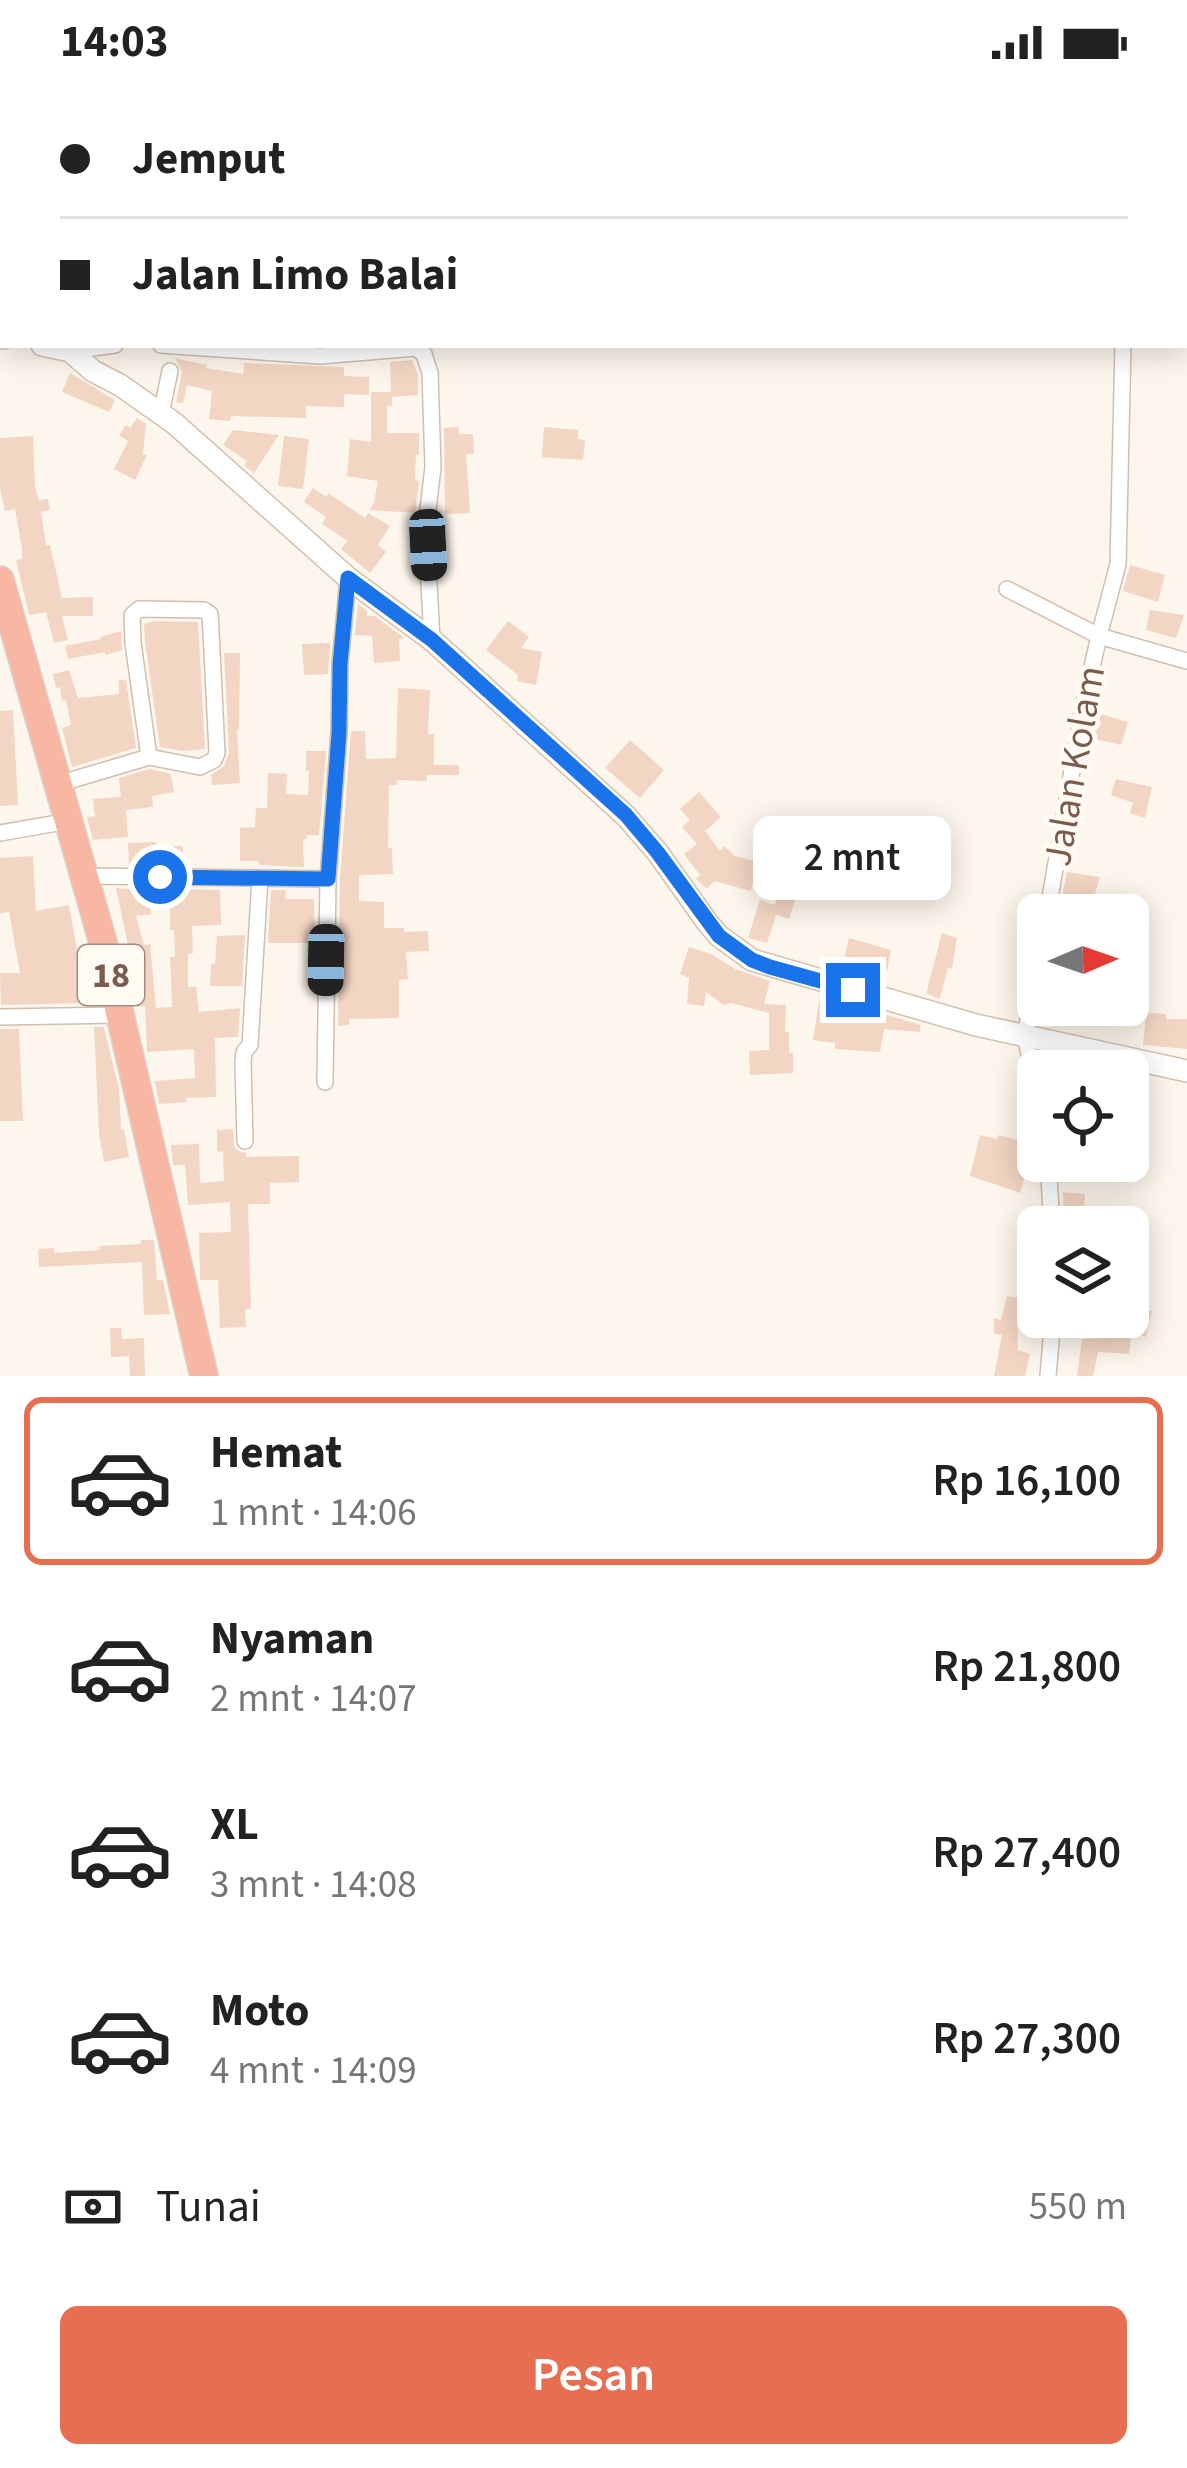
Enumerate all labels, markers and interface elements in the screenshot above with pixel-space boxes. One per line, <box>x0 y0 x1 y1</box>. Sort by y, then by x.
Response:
text: 14:03 <box>60 10 169 74</box>
text: Jemput <box>132 127 285 191</box>
text: Jalan Limo Balai <box>132 243 458 307</box>
car <box>408 508 448 582</box>
street label: Jalan Kolam <box>1030 661 1120 871</box>
callout: 2 mnt <box>754 816 952 900</box>
text: 2 mnt <box>804 830 900 886</box>
route start <box>133 850 187 904</box>
north arrow <box>1017 894 1149 1026</box>
map controls <box>1017 894 1149 1338</box>
car <box>307 924 345 996</box>
road number: 18 <box>78 945 144 1005</box>
route end <box>826 963 880 1017</box>
button: locate <box>1017 1050 1149 1182</box>
button: layers <box>1017 1206 1149 1338</box>
text: Hemat <box>210 1421 342 1485</box>
icon: car <box>66 1427 174 1535</box>
text: Rp 16,100 <box>932 1449 1121 1513</box>
text: 1 mnt · 14:06 <box>210 1485 417 1541</box>
text: Nyaman <box>210 1607 374 1671</box>
icon: car <box>66 1613 174 1721</box>
text: Rp 21,800 <box>932 1635 1121 1699</box>
text: 2 mnt · 14:07 <box>210 1671 417 1727</box>
text: XL <box>210 1793 259 1857</box>
icon: car <box>66 1799 174 1907</box>
text: Rp 27,400 <box>932 1821 1121 1885</box>
text: 3 mnt · 14:08 <box>210 1857 417 1913</box>
text: Moto <box>210 1979 309 2043</box>
icon: car <box>66 1985 174 2093</box>
text: Rp 27,300 <box>932 2007 1121 2071</box>
text: 4 mnt · 14:09 <box>210 2043 417 2099</box>
icon: cash <box>60 2174 126 2240</box>
text: Tunai <box>156 2175 261 2239</box>
text: 550 m <box>1029 2179 1127 2235</box>
button: Pesan <box>60 2306 1127 2444</box>

